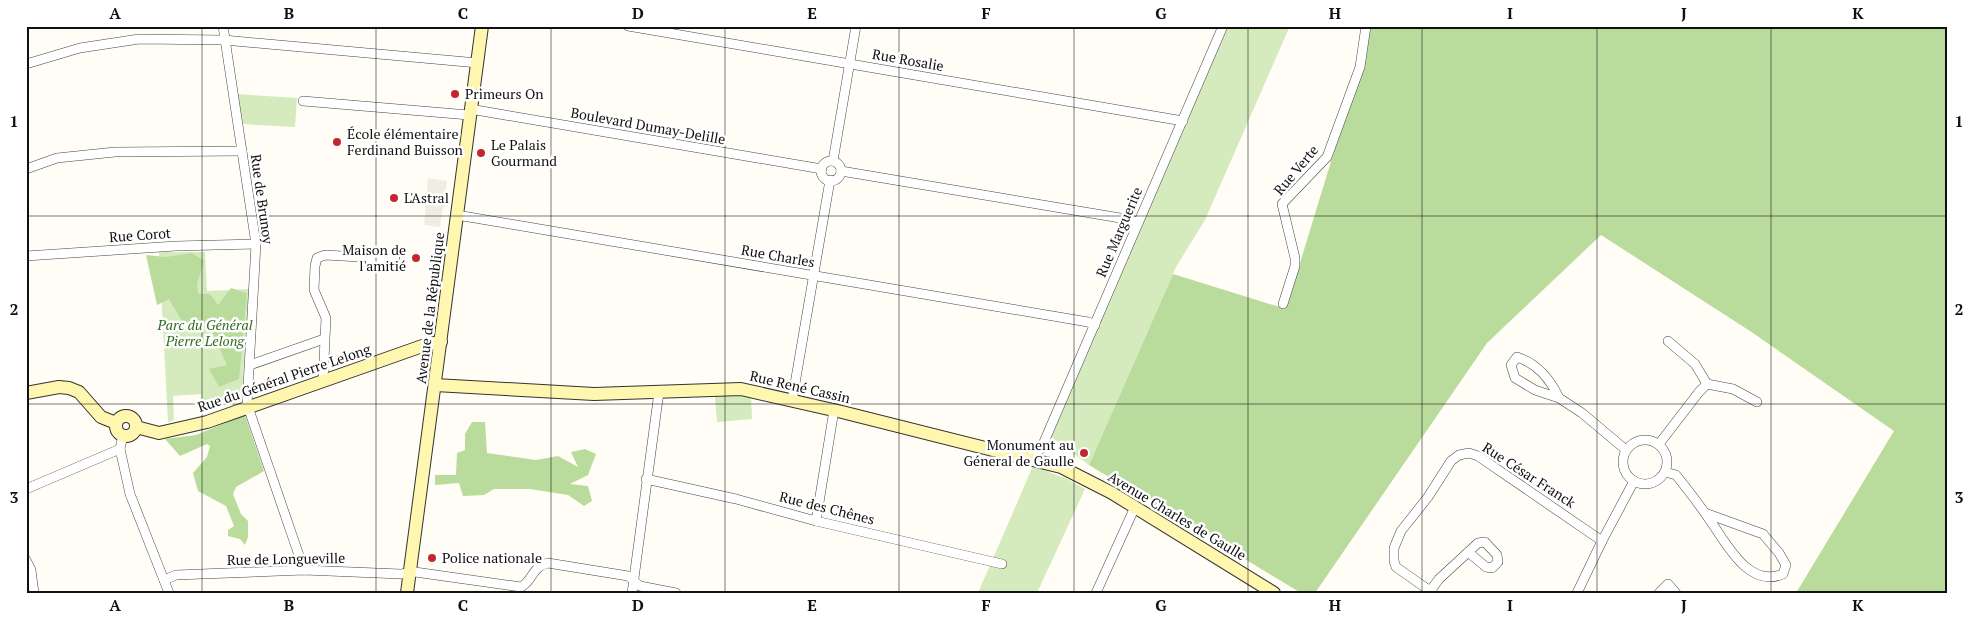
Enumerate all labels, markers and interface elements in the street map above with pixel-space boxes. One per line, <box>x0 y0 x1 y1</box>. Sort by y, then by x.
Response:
text: A <box>109 2 121 24</box>
text: B <box>284 2 294 24</box>
text: C <box>458 2 468 24</box>
text: D <box>632 2 644 24</box>
text: E <box>807 2 817 24</box>
text: F <box>981 2 991 24</box>
text: G <box>1155 2 1167 24</box>
text: H <box>1329 2 1341 24</box>
text: I <box>1507 2 1513 24</box>
text: J <box>1681 2 1687 24</box>
text: K <box>1852 2 1864 24</box>
street label: Rue Rosalie <box>871 44 945 75</box>
place label: Primeurs On <box>465 84 544 103</box>
marker: Primeurs On <box>449 88 461 100</box>
street label: Boulevard Dumay-Delille <box>569 103 727 148</box>
text: 1 <box>9 110 19 132</box>
text: 1 <box>1954 110 1964 132</box>
place label: École élémentaire Ferdinand Buisson <box>347 124 464 159</box>
place label: Le Palais Gourmand <box>491 135 557 170</box>
marker: École élémentaire Ferdinand Buisson <box>331 136 343 148</box>
street label: Rue Verte <box>1269 141 1322 199</box>
marker: Le Palais Gourmand <box>475 147 487 159</box>
street label: Rue de Brunoy <box>247 153 278 246</box>
street label: Rue Marguerite <box>1091 184 1146 280</box>
place label: L'Astral <box>404 188 449 207</box>
marker: L'Astral <box>388 192 400 204</box>
street label: Rue Corot <box>108 223 172 246</box>
street label: Avenue de la République <box>411 231 448 385</box>
place label: Maison de l'amitié <box>342 240 406 275</box>
street label: Rue Charles <box>740 240 816 271</box>
marker: Maison de l'amitié <box>410 252 422 264</box>
text: 2 <box>9 298 19 320</box>
text: 2 <box>1954 298 1964 320</box>
park label: Parc du Général Pierre Lelong <box>156 315 253 350</box>
street label: Rue du Général Pierre Lelong <box>195 339 374 416</box>
street label: Rue René Cassin <box>748 366 853 407</box>
place label: Monument au Géneral de Gaulle <box>963 435 1074 470</box>
street label: Rue César Franck <box>1479 437 1580 512</box>
marker: Monument au Géneral de Gaulle <box>1078 447 1090 459</box>
street label: Avenue Charles de Gaulle <box>1105 467 1250 564</box>
text: 3 <box>9 486 19 508</box>
text: 3 <box>1954 486 1964 508</box>
street label: Rue des Chênes <box>778 487 877 529</box>
street label: Rue de Longueville <box>227 548 345 569</box>
place label: Police nationale <box>442 548 542 567</box>
marker: Police nationale <box>426 552 438 564</box>
text: A <box>109 594 121 616</box>
text: B <box>284 594 294 616</box>
text: C <box>458 594 468 616</box>
text: D <box>632 594 644 616</box>
text: E <box>807 594 817 616</box>
text: F <box>981 594 991 616</box>
text: G <box>1155 594 1167 616</box>
text: H <box>1329 594 1341 616</box>
text: I <box>1507 594 1513 616</box>
text: J <box>1681 594 1687 616</box>
text: K <box>1852 594 1864 616</box>

